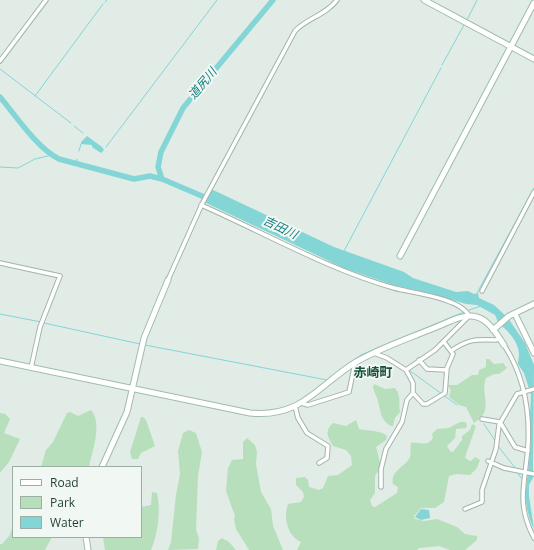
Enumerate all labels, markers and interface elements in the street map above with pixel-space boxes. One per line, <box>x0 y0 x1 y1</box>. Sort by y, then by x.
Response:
water label: 道尻川 <box>186 66 220 102</box>
water label: 吉田川 <box>261 214 299 242</box>
district label: 赤崎町 <box>354 365 392 381</box>
legend <box>12 466 142 538</box>
text: Road <box>50 474 79 491</box>
text: Park <box>50 494 75 511</box>
text: Water <box>50 514 84 531</box>

